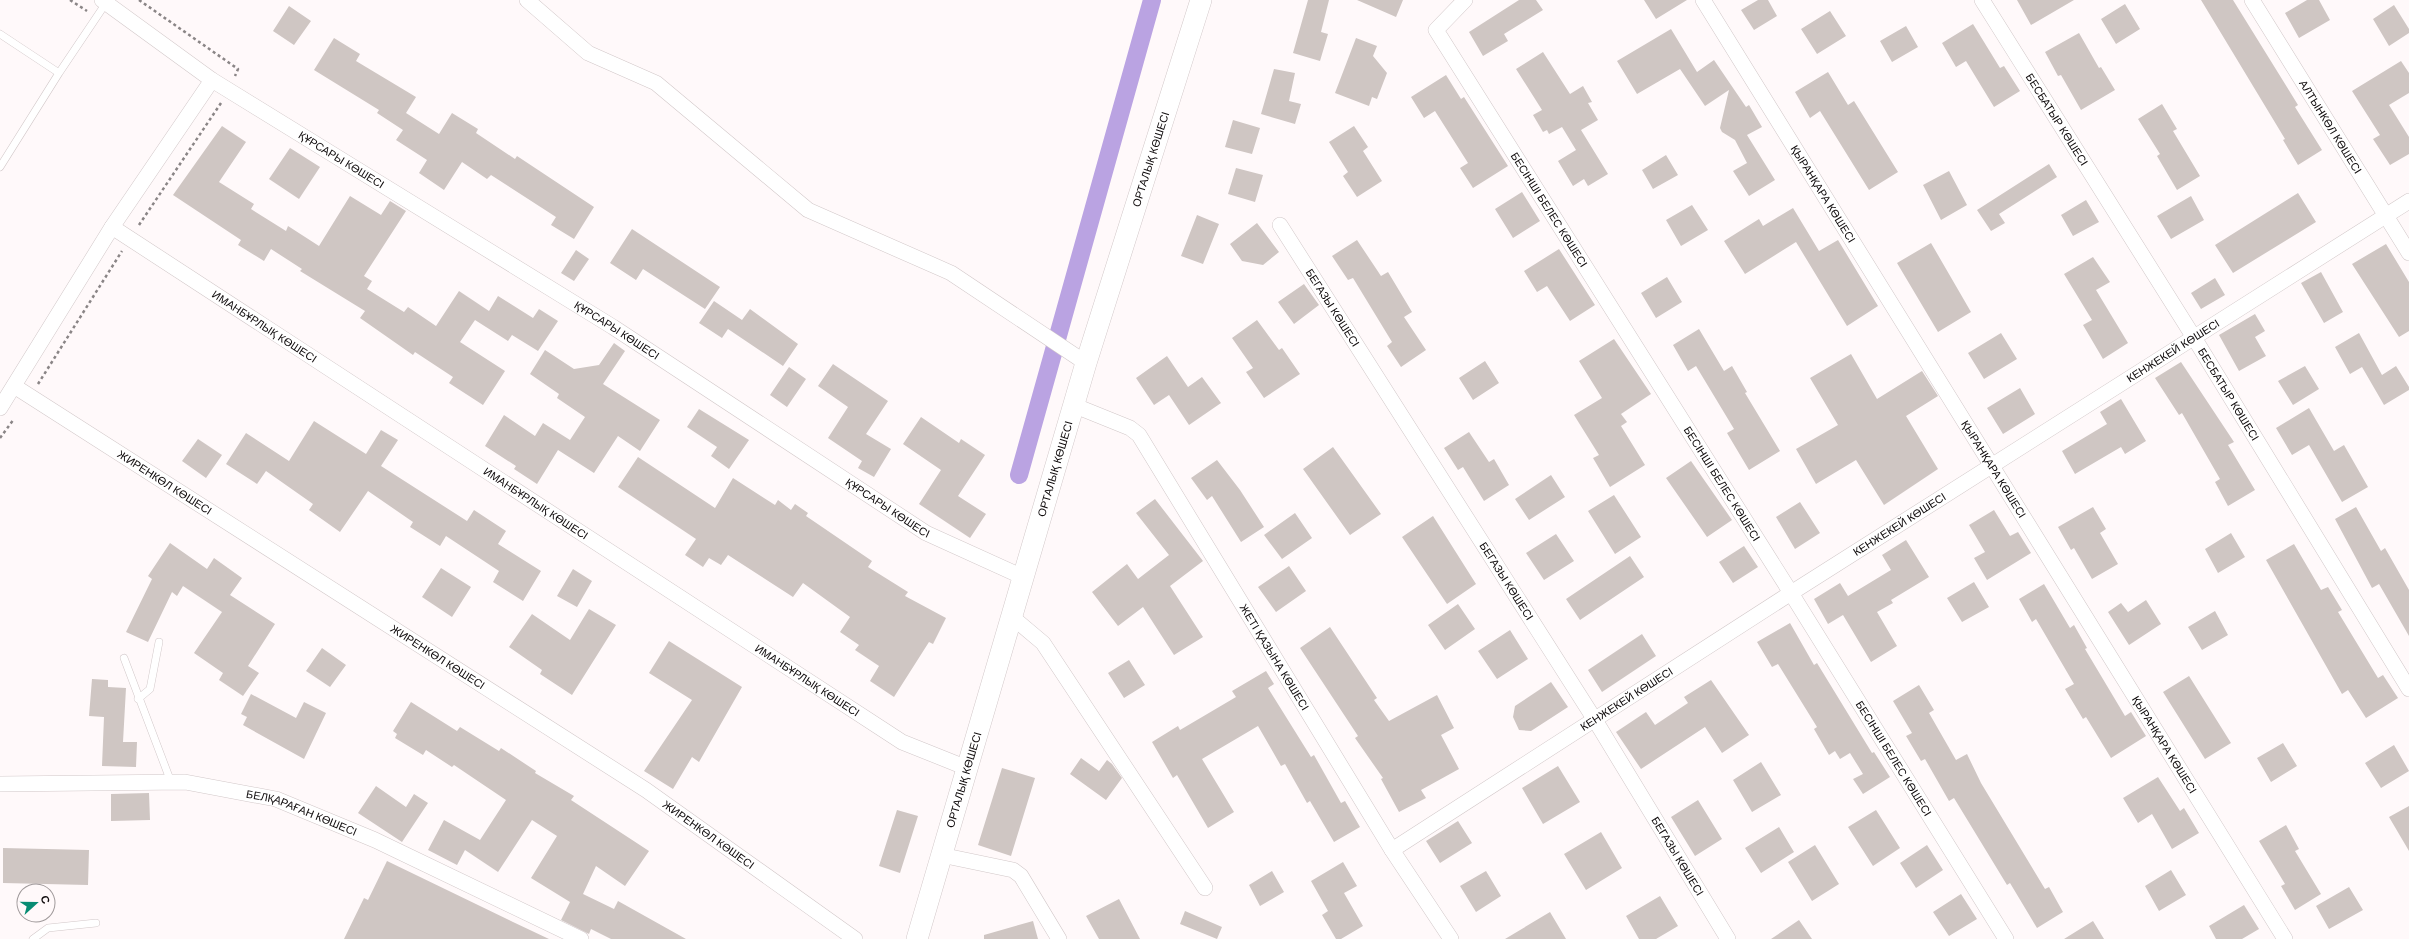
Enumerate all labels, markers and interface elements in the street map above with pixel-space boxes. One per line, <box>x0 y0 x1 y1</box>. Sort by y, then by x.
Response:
street label: БЕСБАТЫР КӨШЕСІ <box>2023 71 2091 168</box>
street label: АЛТЫНКӨЛ КӨШЕСІ <box>2296 77 2365 176</box>
street label: ОРТАЛЫҚ КӨШЕСІ <box>1129 110 1172 209</box>
street label: ҚҰРСАРЫ КӨШЕСІ <box>296 128 387 191</box>
street label: ҚЫРАНҚАРА КӨШЕСІ <box>1788 142 1859 245</box>
street label: БЕСІНШІ БЕЛЕС КӨШЕСІ <box>1508 150 1591 270</box>
street label: БЕГАЗЫ КӨШЕСІ <box>1303 266 1363 349</box>
street label: ИМАНБҰРЛЫҚ КӨШЕСІ <box>209 287 319 366</box>
street label: ҚҰРСАРЫ КӨШЕСІ <box>572 298 662 363</box>
street label: КЕНЖЕКЕЙ КӨШЕСІ <box>2124 316 2222 385</box>
street label: БЕСБАТЫР КӨШЕСІ <box>2195 345 2262 443</box>
street label: ҚЫРАНҚАРА КӨШЕСІ <box>1958 418 2029 521</box>
street label: ОРТАЛЫҚ КӨШЕСІ <box>1034 419 1076 518</box>
street label: БЕСІНШІ БЕЛЕС КӨШЕСІ <box>1681 424 1763 544</box>
street label: ЖИРЕНКӨЛ КӨШЕСІ <box>115 447 215 518</box>
street label: ИМАНБҰРЛЫҚ КӨШЕСІ <box>481 464 591 543</box>
street label: ҚҰРСАРЫ КӨШЕСІ <box>843 475 932 541</box>
street label: КЕНЖЕКЕЙ КӨШЕСІ <box>1850 490 1948 559</box>
street label: БЕГАЗЫ КӨШЕСІ <box>1477 539 1537 623</box>
street label: ЖЕТІ ҚАЗЫНА КӨШЕСІ <box>1237 601 1312 713</box>
street label: ЖИРЕНКӨЛ КӨШЕСІ <box>388 622 488 692</box>
street label: ИМАНБҰРЛЫҚ КӨШЕСІ <box>752 641 862 720</box>
street label: КЕНЖЕКЕЙ КӨШЕСІ <box>1578 664 1675 734</box>
street label: ҚЫРАНҚАРА КӨШЕСІ <box>2129 693 2200 796</box>
street label: БЕСІНШІ БЕЛЕС КӨШЕСІ <box>1853 698 1935 819</box>
street label: ОРТАЛЫҚ КӨШЕСІ <box>943 730 984 829</box>
street label: БЕЛҚАРАҒАН КӨШЕСІ <box>245 787 359 839</box>
street label: ЖИРЕНКӨЛ КӨШЕСІ <box>660 797 757 872</box>
street label: БЕГАЗЫ КӨШЕСІ <box>1648 814 1707 898</box>
north arrow <box>16 883 56 923</box>
text: С <box>37 893 53 906</box>

